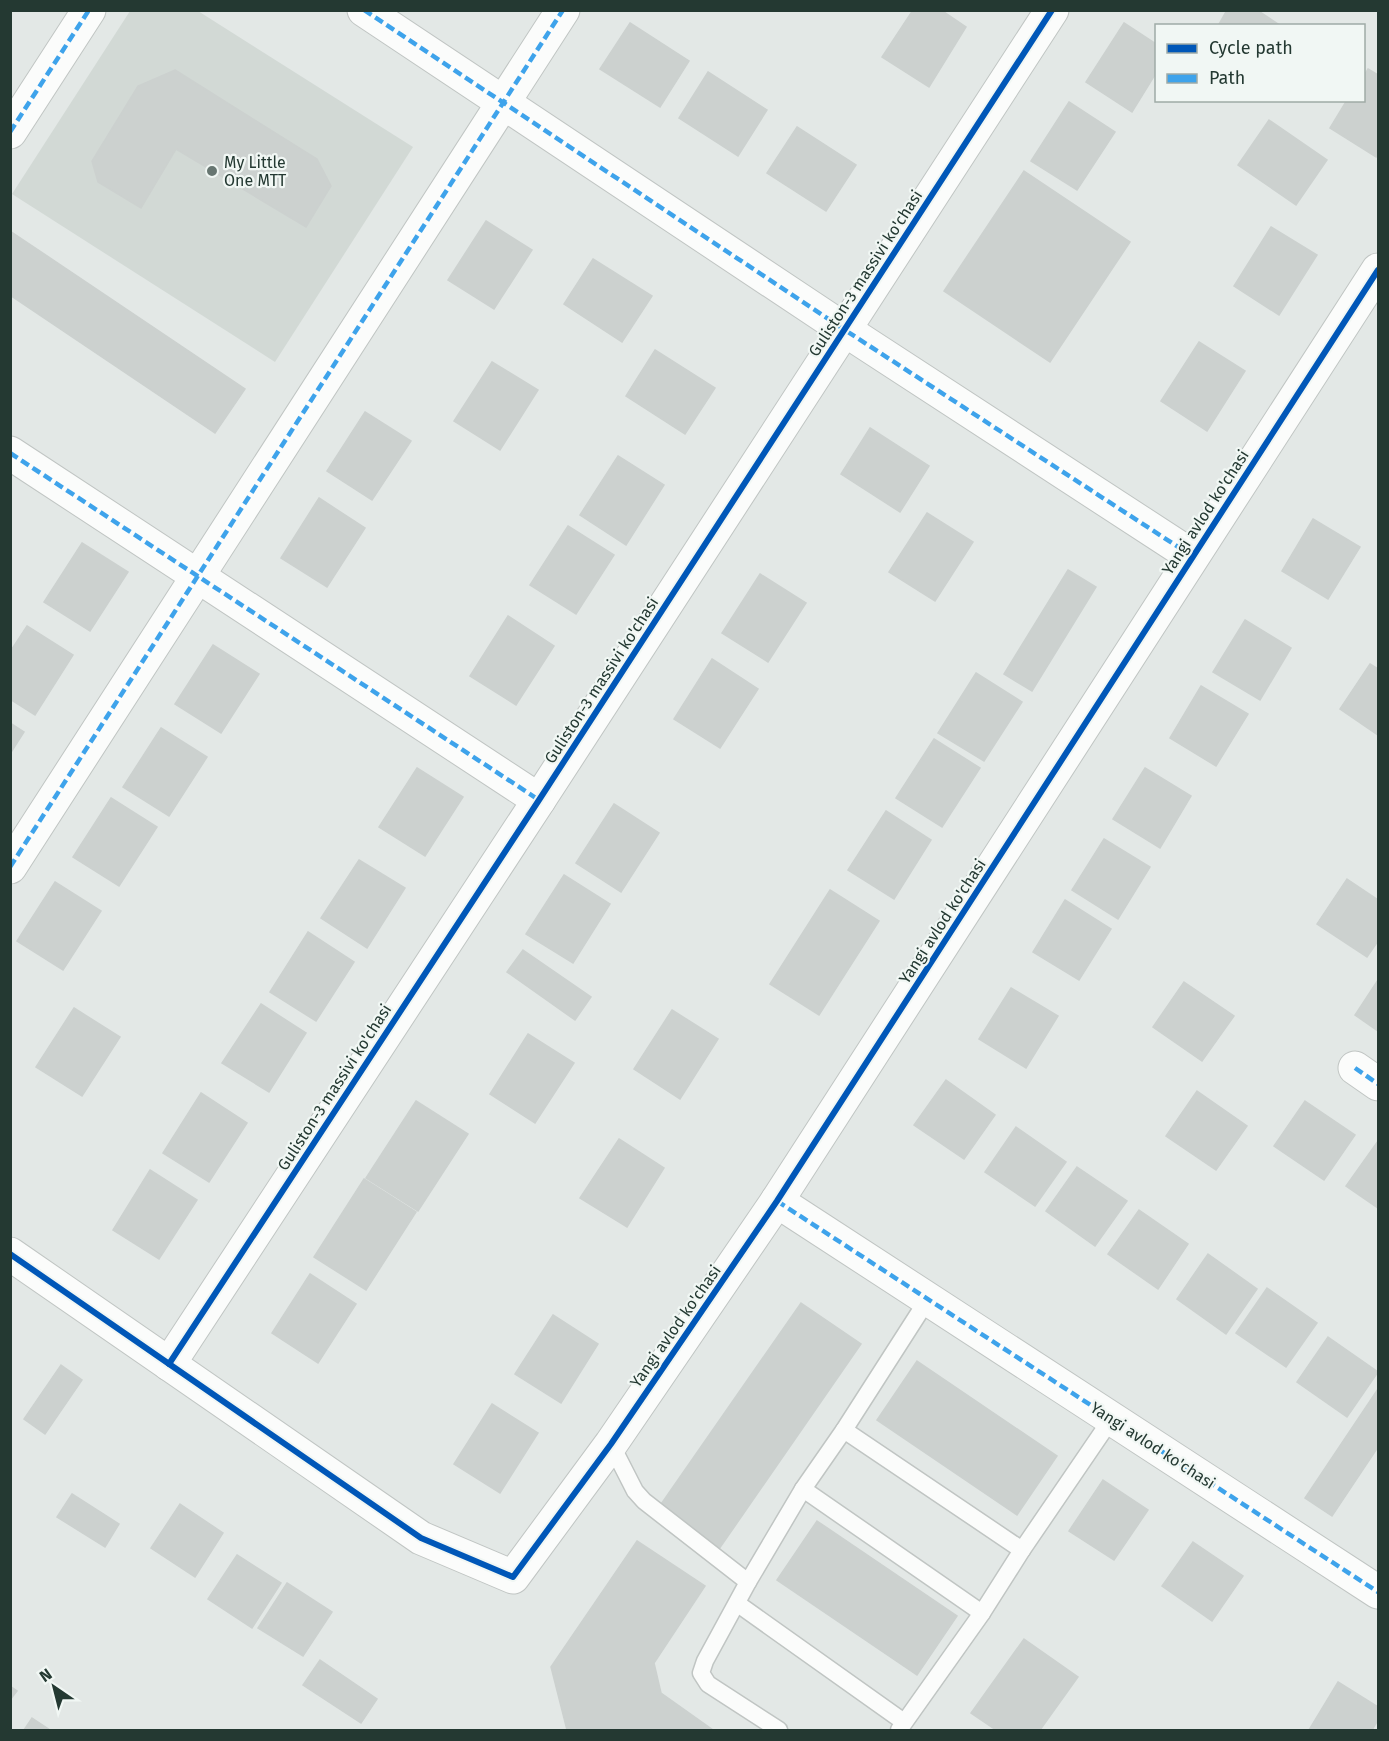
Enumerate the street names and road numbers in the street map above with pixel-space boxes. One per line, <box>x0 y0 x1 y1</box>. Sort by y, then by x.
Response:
street label: Guliston-3 massivi ko'chasi <box>805 187 926 360</box>
street label: Yangi avlod ko'chasi <box>1158 446 1253 578</box>
street label: Guliston-3 massivi ko'chasi <box>541 594 662 767</box>
street label: Yangi avlod ko'chasi <box>895 855 990 987</box>
street label: Guliston-3 massivi ko'chasi <box>274 1001 395 1174</box>
street label: Yangi avlod ko'chasi <box>626 1261 725 1391</box>
street label: Yangi avlod ko'chasi <box>1087 1398 1219 1493</box>

